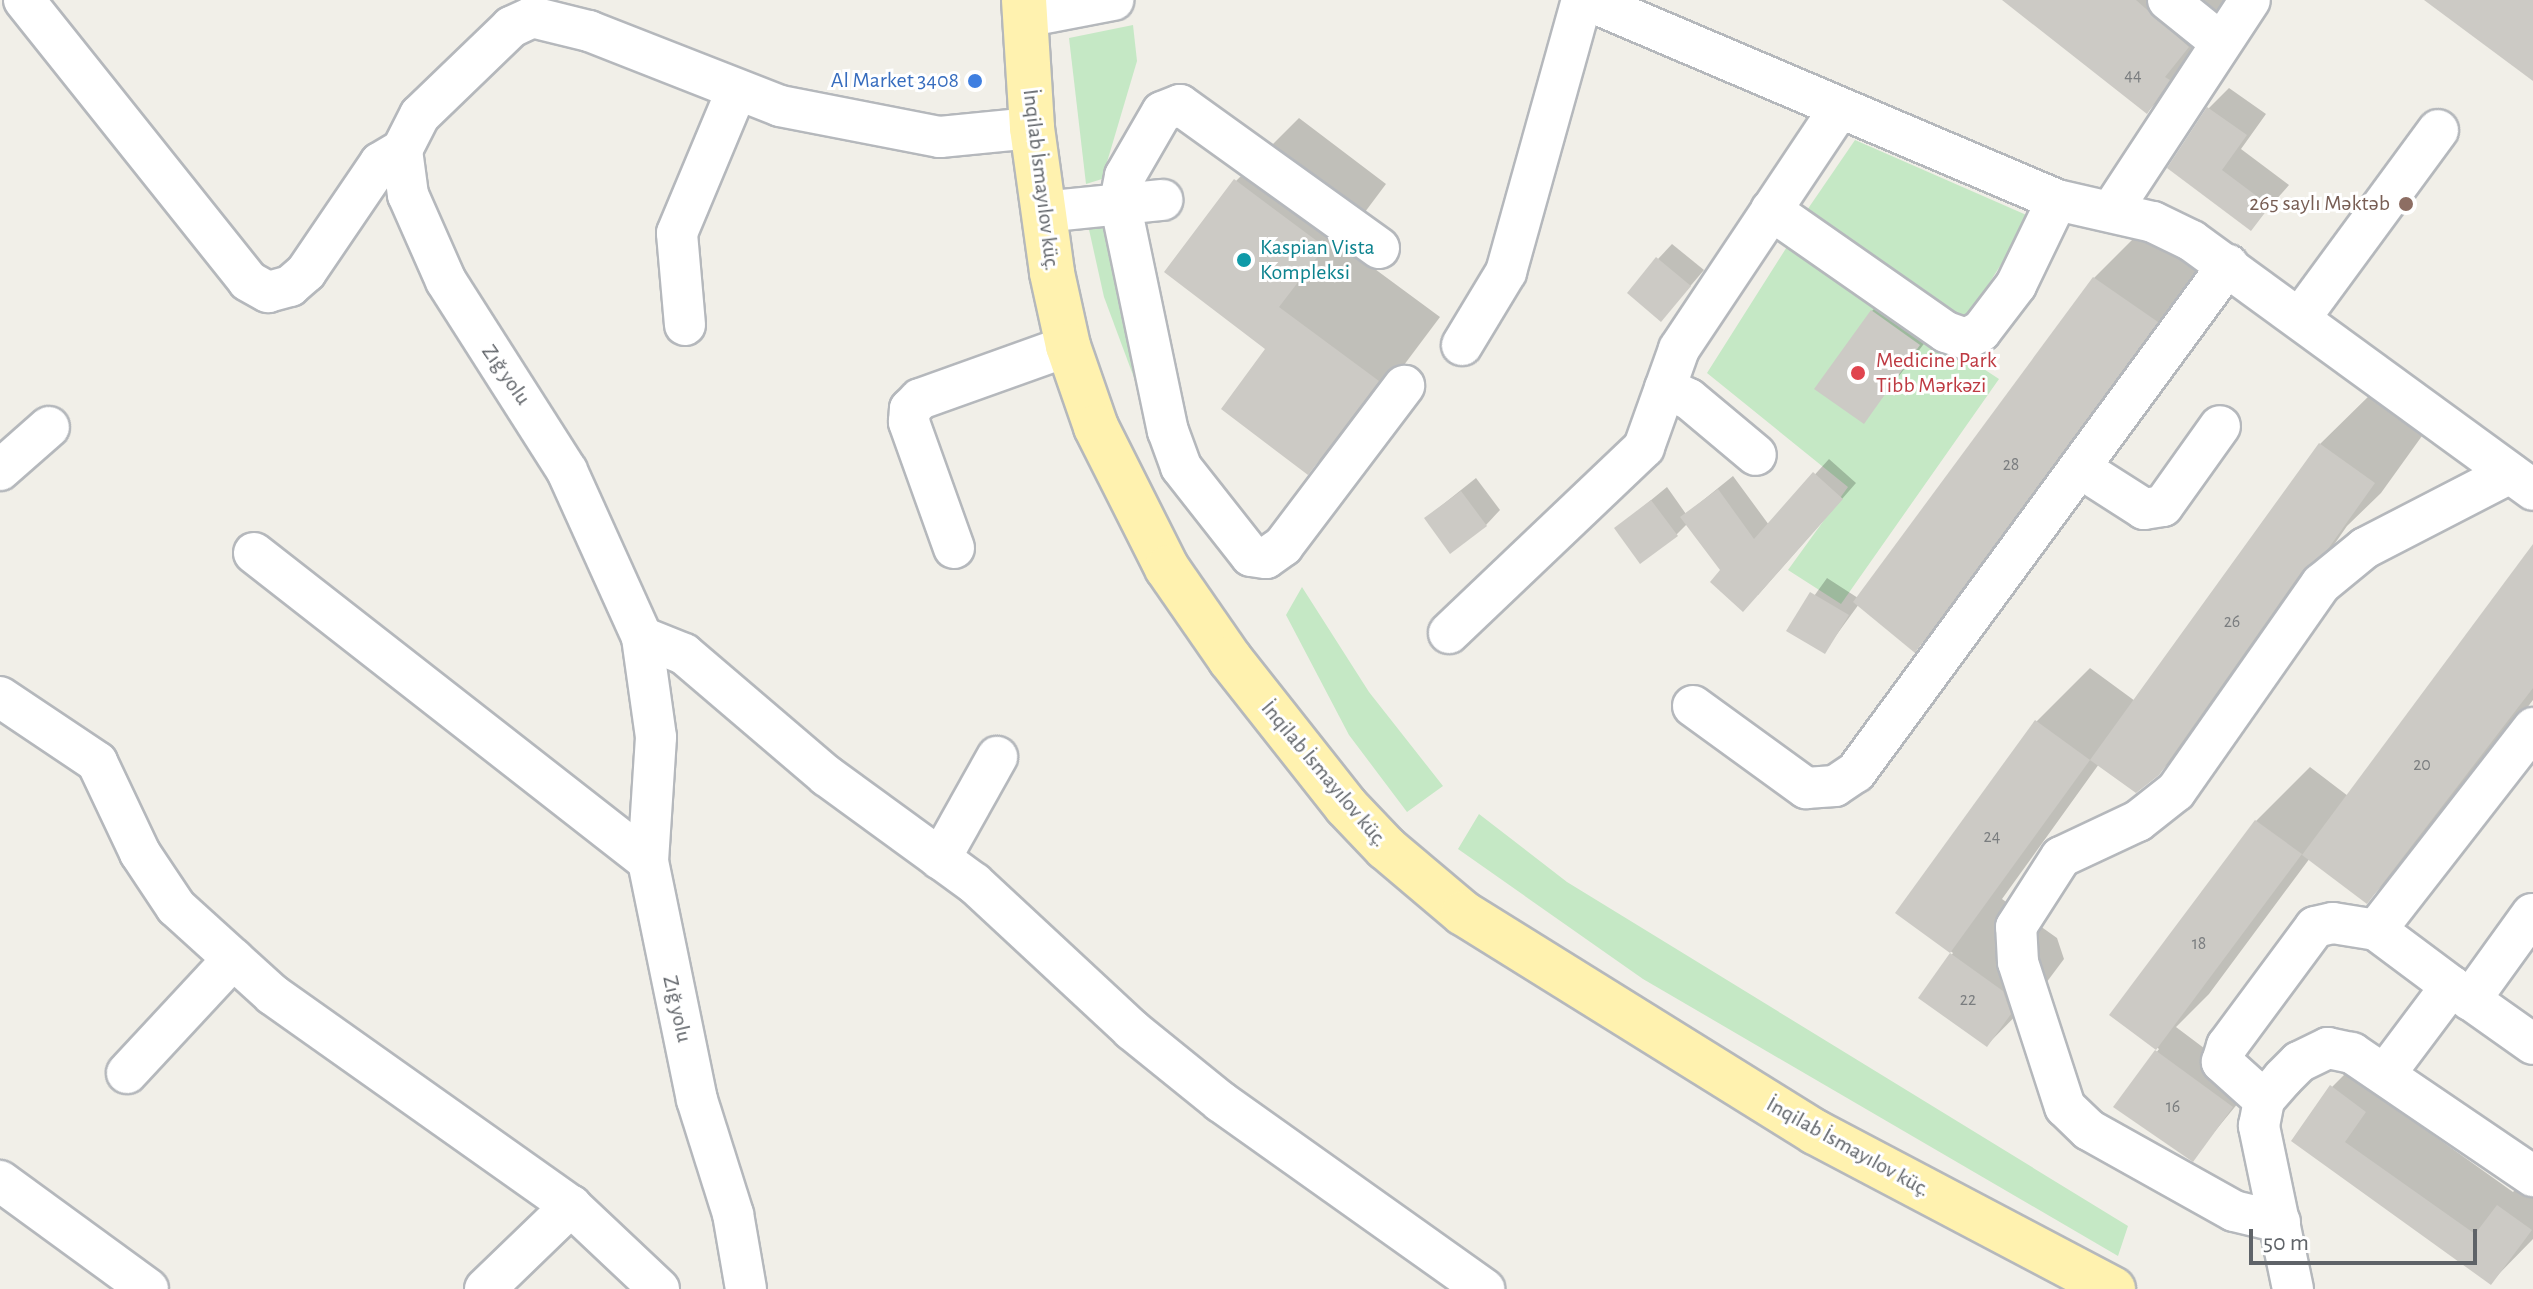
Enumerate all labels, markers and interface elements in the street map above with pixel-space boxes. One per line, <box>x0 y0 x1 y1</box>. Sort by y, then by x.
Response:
house number: 44 <box>2124 65 2142 87</box>
place label: Al Market 3408 <box>831 68 959 94</box>
marker: Al Market 3408 <box>966 72 984 90</box>
street label: İnqilab İsmayılov küç. <box>1017 88 1065 272</box>
place label: 265 saylı Məktəb <box>2249 191 2390 217</box>
marker: 265 saylı Məktəb <box>2397 195 2415 213</box>
place label: Kaspian Vista Kompleksi <box>1260 234 1375 286</box>
marker: Kaspian Vista Kompleksi <box>1235 251 1253 269</box>
street label: Zığ yolu <box>476 340 536 410</box>
place label: Medicine Park Tibb Mərkəzi <box>1876 347 1997 398</box>
marker: Medicine Park Tibb Mərkəzi <box>1847 362 1869 384</box>
house number: 28 <box>2003 454 2019 476</box>
house number: 26 <box>2224 611 2240 633</box>
street label: İnqilab İsmayılov küç. <box>1255 695 1393 853</box>
house number: 20 <box>2413 754 2431 776</box>
house number: 24 <box>1984 826 2000 848</box>
house number: 18 <box>2192 933 2206 955</box>
street label: Zığ yolu <box>657 973 697 1045</box>
house number: 22 <box>1960 989 1976 1011</box>
street label: İnqilab İsmayılov küç. <box>1762 1091 1934 1203</box>
house number: 16 <box>2166 1096 2180 1118</box>
scale bar <box>2253 1213 2481 1263</box>
text: 50 m <box>2263 1231 2309 1255</box>

